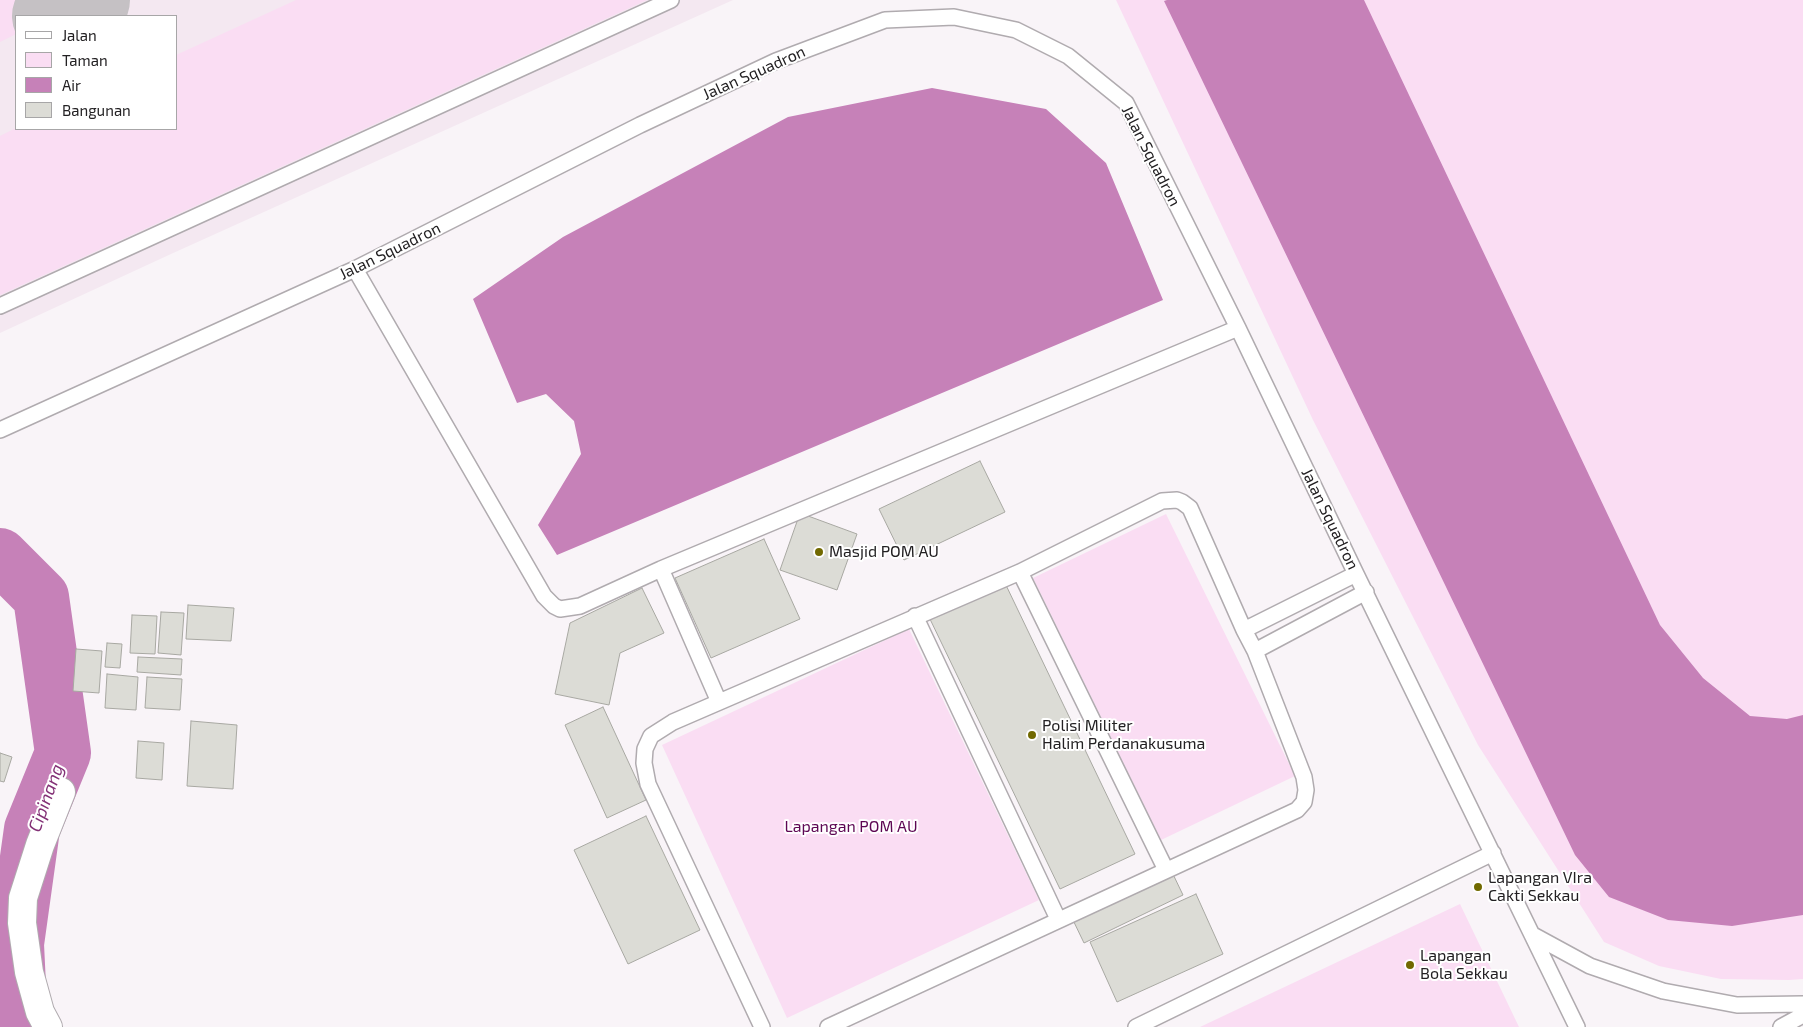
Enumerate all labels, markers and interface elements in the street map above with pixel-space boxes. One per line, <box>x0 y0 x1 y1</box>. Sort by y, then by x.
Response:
legend <box>15 15 178 130</box>
text: Jalan <box>62 26 97 44</box>
street label: Jalan Squadron <box>700 42 808 104</box>
text: Taman <box>62 51 108 69</box>
text: Air <box>62 76 81 94</box>
text: Bangunan <box>62 101 131 119</box>
street label: Jalan Squadron <box>1117 102 1185 210</box>
street label: Jalan Squadron <box>336 218 444 284</box>
street label: Jalan Squadron <box>1297 465 1363 573</box>
place label: Masjid POM AU <box>829 542 939 562</box>
marker: Masjid POM AU <box>813 546 825 558</box>
place label: Polisi Militer Halim Perdanakusuma <box>1042 716 1205 754</box>
marker: Polisi Militer Halim Perdanakusuma <box>1026 729 1038 741</box>
water label: Cipinang <box>24 761 68 835</box>
park label: Lapangan POM AU <box>784 817 918 837</box>
place label: Lapangan VIra Cakti Sekkau <box>1488 868 1592 906</box>
marker: Lapangan VIra Cakti Sekkau <box>1472 881 1484 893</box>
place label: Lapangan Bola Sekkau <box>1420 946 1508 984</box>
marker: Lapangan Bola Sekkau <box>1404 959 1416 971</box>

